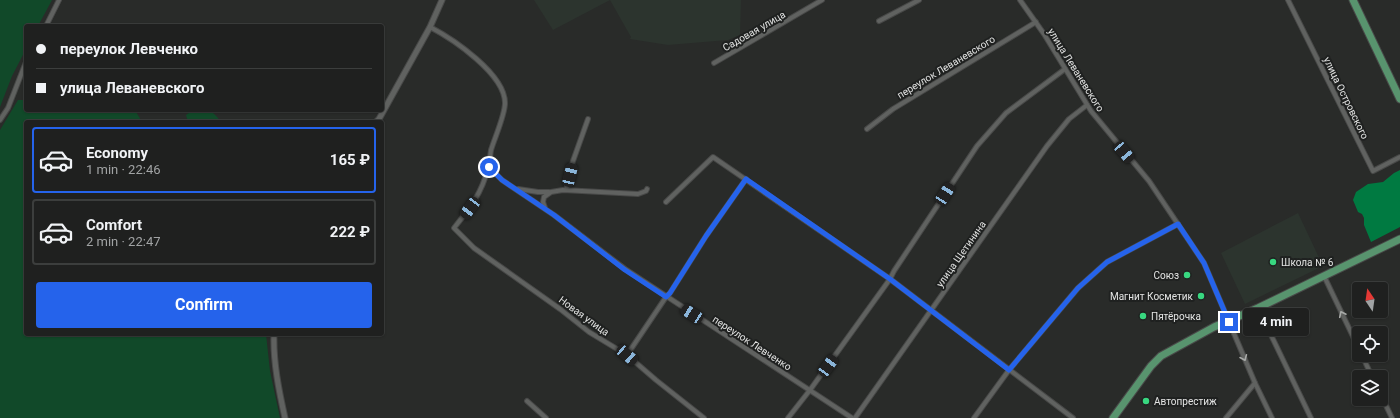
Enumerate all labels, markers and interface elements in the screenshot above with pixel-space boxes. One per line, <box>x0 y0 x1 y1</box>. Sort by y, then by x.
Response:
street label: Садовая улица <box>721 9 787 53</box>
street label: улица Леваневского <box>1046 26 1106 114</box>
street label: переулок Леваневского <box>895 33 997 101</box>
text: переулок Левченко <box>60 40 198 58</box>
street label: улица Островского <box>1321 55 1371 141</box>
text: улица Леваневского <box>60 79 204 97</box>
car <box>1112 139 1136 165</box>
icon: car <box>38 142 74 178</box>
text: Economy <box>86 144 148 162</box>
text: 165 ₽ <box>330 151 370 169</box>
route start <box>480 158 498 176</box>
text: 1 min · 22:46 <box>86 162 161 177</box>
car <box>561 162 579 188</box>
car <box>933 181 957 207</box>
car <box>458 195 482 221</box>
icon: car <box>38 214 74 250</box>
text: Comfort <box>86 216 142 234</box>
street label: улица Щетинина <box>934 219 988 289</box>
text: 222 ₽ <box>330 223 370 241</box>
text: 2 min · 22:47 <box>86 234 161 249</box>
marker: Школа № 6 <box>1268 257 1278 267</box>
place label: Школа № 6 <box>1281 257 1334 268</box>
place label: Союз <box>1154 270 1179 281</box>
marker: Союз <box>1182 270 1192 280</box>
button: Confirm <box>36 282 372 328</box>
north arrow <box>1352 282 1388 318</box>
map controls <box>1352 282 1388 406</box>
place label: Магнит Косметик <box>1110 291 1194 302</box>
marker: Магнит Косметик <box>1196 291 1206 301</box>
street label: Новая улица <box>557 294 611 338</box>
car <box>679 302 705 326</box>
callout: 4 min <box>1243 308 1309 336</box>
marker: Пятёрочка <box>1138 311 1148 321</box>
place label: Пятёрочка <box>1151 311 1201 322</box>
one-way arrow <box>1339 311 1347 318</box>
street label: переулок Левченко <box>711 313 794 373</box>
route end <box>1220 313 1238 331</box>
text: 4 min <box>1260 314 1292 329</box>
button: locate <box>1352 326 1388 362</box>
car <box>614 343 640 367</box>
car <box>816 353 840 379</box>
one-way arrow <box>1239 353 1247 361</box>
button: layers <box>1352 370 1388 406</box>
marker: Автопрестиж <box>1141 396 1151 406</box>
place label: Автопрестиж <box>1154 396 1217 407</box>

